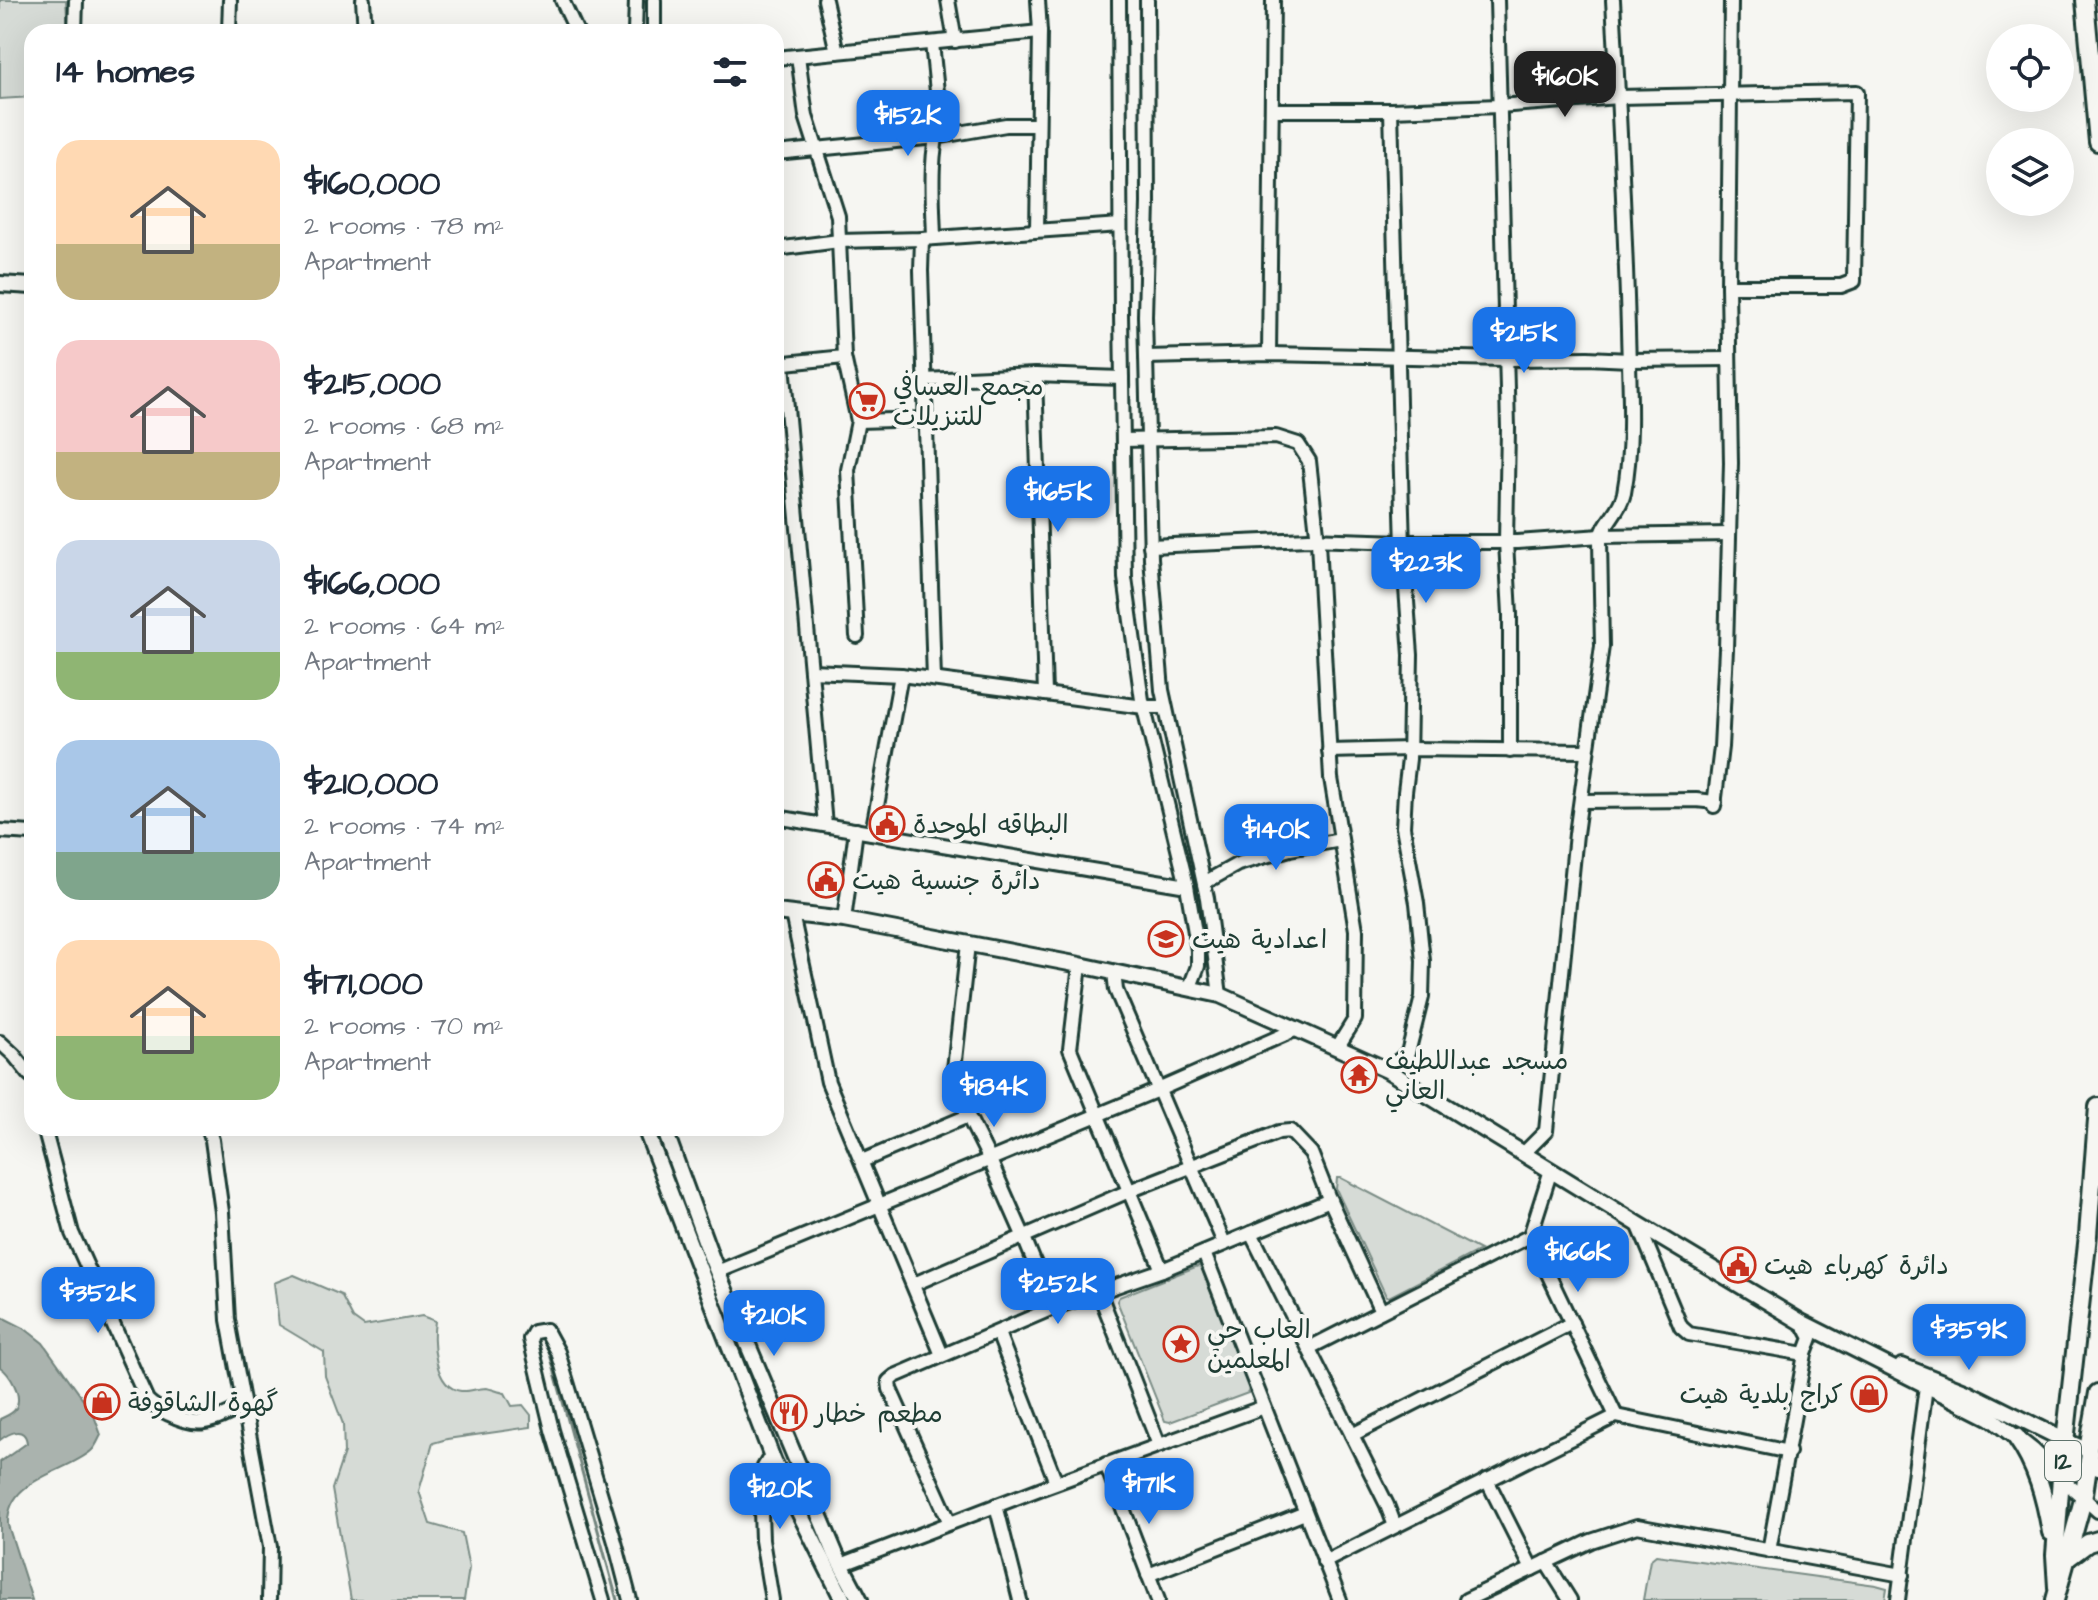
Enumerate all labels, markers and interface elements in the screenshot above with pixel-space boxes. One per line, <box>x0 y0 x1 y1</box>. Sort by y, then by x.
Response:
map controls <box>1986 24 2074 216</box>
button: locate <box>1986 24 2074 112</box>
text: 14 homes <box>56 48 195 96</box>
icon: filters <box>708 50 752 94</box>
pin: $160K <box>1509 51 1621 119</box>
text: $160K <box>1532 59 1598 95</box>
pin: $152K <box>852 90 964 158</box>
text: $152K <box>875 98 941 134</box>
button: layers <box>1986 128 2074 216</box>
text: $160,000 <box>304 160 440 208</box>
icon: home <box>120 172 216 268</box>
text: 2 rooms · 78 m² <box>304 208 504 244</box>
text: Apartment <box>304 244 431 280</box>
pin: $215K <box>1468 307 1580 375</box>
text: $215K <box>1491 315 1557 351</box>
text: $215,000 <box>304 360 441 408</box>
place label: مجمع العسافي للتنزيلات <box>893 369 1044 435</box>
icon: home <box>120 372 216 468</box>
supermarket icon: مجمع العسافي للتنزيلات <box>848 382 886 420</box>
text: 2 rooms · 68 m² <box>304 408 504 444</box>
text: Apartment <box>304 444 431 480</box>
pin: $165K <box>1002 466 1114 534</box>
text: $165K <box>1024 474 1092 510</box>
pin: $223K <box>1370 537 1482 605</box>
text: $223K <box>1389 545 1463 581</box>
text: $166,000 <box>304 560 440 608</box>
icon: home <box>120 572 216 668</box>
text: 2 rooms · 64 m² <box>304 608 505 644</box>
text: Apartment <box>304 644 431 680</box>
text: $210,000 <box>304 760 439 808</box>
icon: home <box>120 772 216 868</box>
pin: $140K <box>1220 804 1332 872</box>
public building icon: البطاقه الموحدة <box>868 805 906 843</box>
place label: البطاقه الموحدة <box>913 807 1069 843</box>
text: 2 rooms · 74 m² <box>304 808 505 844</box>
text: $140K <box>1242 812 1310 848</box>
text: Apartment <box>304 844 431 880</box>
public building icon: دائرة جنسية هيت <box>807 861 845 899</box>
place label: دائرة جنسية هيت <box>852 863 1041 899</box>
school or university icon: اعدادية هيت <box>1147 920 1185 958</box>
place label: اعدادية هيت <box>1192 922 1327 958</box>
text: $171,000 <box>304 960 423 1008</box>
icon: home <box>120 972 216 1068</box>
text: 2 rooms · 70 m² <box>304 1008 503 1044</box>
place label: مسجد عبداللطيف العاني <box>1385 1043 1568 1113</box>
text: Apartment <box>304 1044 431 1080</box>
temple icon: مسجد عبداللطيف العاني <box>1340 1056 1378 1094</box>
pin: $184K <box>938 1061 1050 1129</box>
text: $184K <box>960 1069 1028 1105</box>
pin: $166K <box>1522 1226 1634 1294</box>
text: $166K <box>1545 1234 1611 1270</box>
public building icon: دائرة كهرباء هيت <box>1719 1246 1757 1284</box>
place label: دائرة كهرباء هيت <box>1764 1248 1949 1284</box>
pin: $252K <box>1002 1258 1114 1326</box>
text: $252K <box>1019 1266 1097 1302</box>
pin: $352K <box>42 1267 154 1335</box>
text: $352K <box>60 1275 136 1311</box>
pin: $210K <box>718 1290 830 1358</box>
text: $210K <box>742 1298 806 1334</box>
pin: $359K <box>1913 1304 2025 1372</box>
place label: العاب حي المعلمين <box>1207 1312 1311 1378</box>
text: $359K <box>1931 1312 2007 1348</box>
place icon: العاب حي المعلمين <box>1162 1325 1200 1363</box>
shop icon: كراج بلدية هيت <box>1850 1375 1888 1413</box>
place label: كراج بلدية هيت <box>1680 1377 1843 1413</box>
shop icon: گهوة الشاقوفة <box>83 1383 121 1421</box>
place label: گهوة الشاقوفة <box>128 1385 278 1421</box>
restaurant icon: مطعم خطار <box>770 1394 808 1432</box>
place label: مطعم خطار <box>813 1396 943 1433</box>
road number: 12 <box>2045 1441 2081 1481</box>
pin: $171K <box>1093 1458 1205 1526</box>
pin: $120K <box>724 1463 836 1531</box>
text: $171K <box>1123 1466 1175 1502</box>
text: $120K <box>748 1471 812 1507</box>

